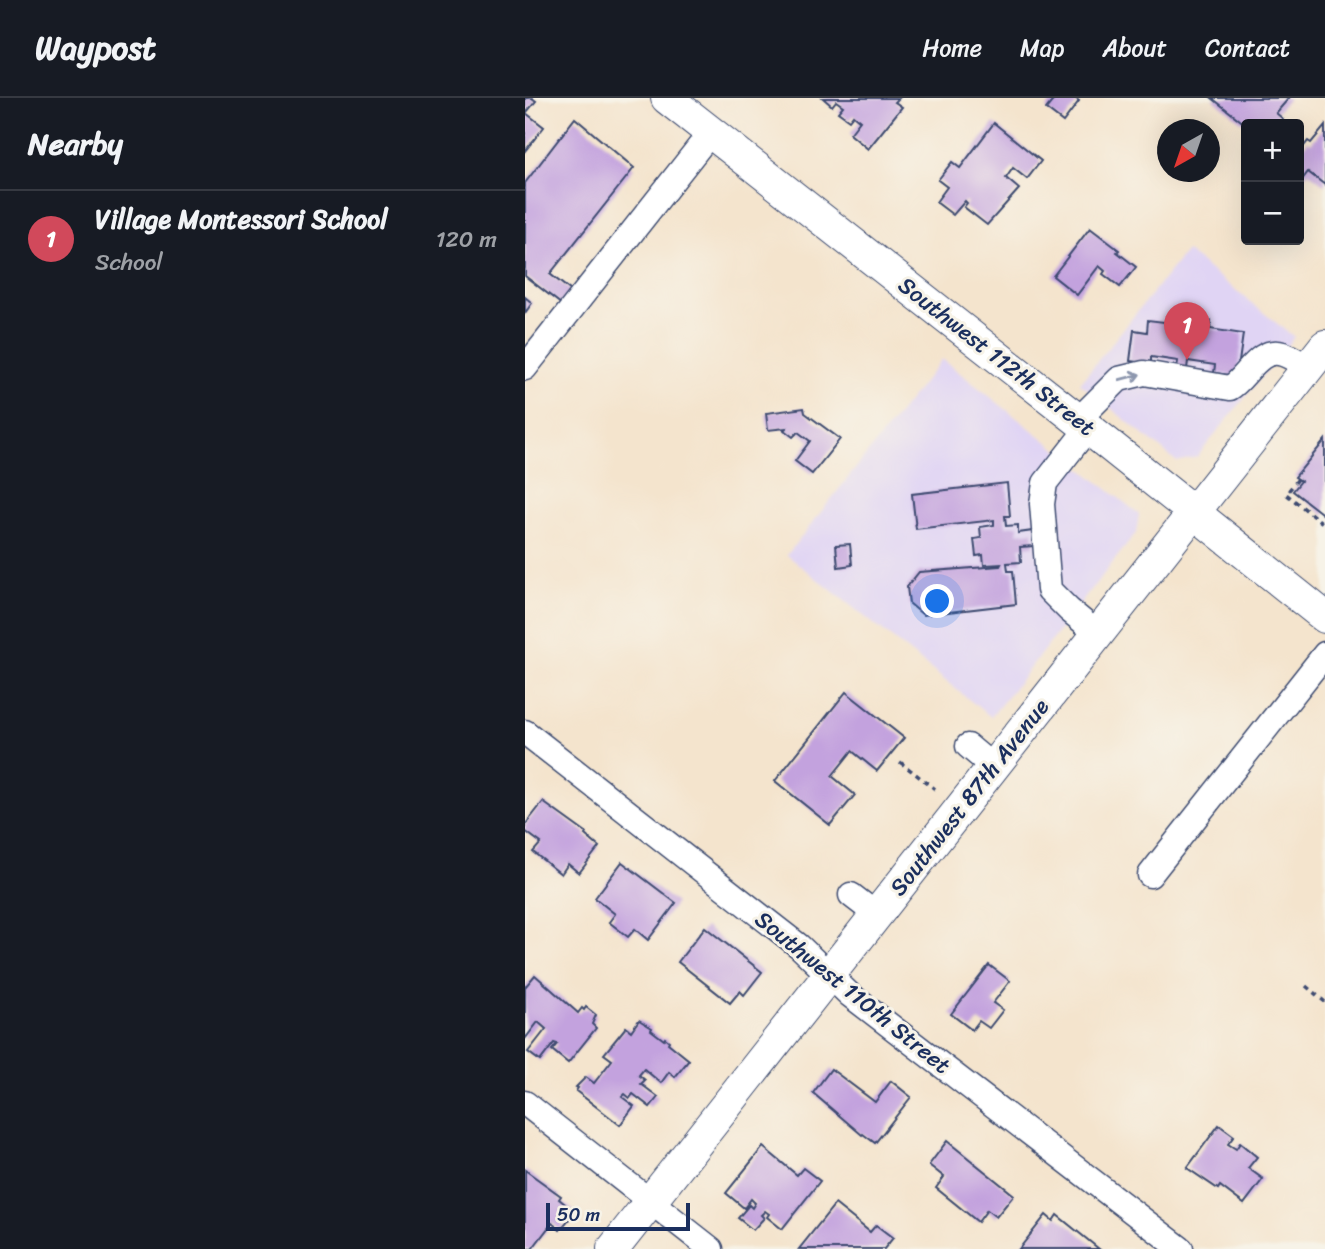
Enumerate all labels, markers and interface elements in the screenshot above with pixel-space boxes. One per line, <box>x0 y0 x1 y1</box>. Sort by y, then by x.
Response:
text: Waypost <box>35 19 156 77</box>
text: Home <box>922 27 982 69</box>
text: Map <box>1020 27 1064 69</box>
text: About <box>1102 27 1167 69</box>
text: Contact <box>1205 27 1290 69</box>
text: Nearby <box>28 117 123 171</box>
north arrow <box>1157 119 1220 182</box>
map controls <box>1241 119 1304 245</box>
button: + <box>1241 119 1304 182</box>
button: − <box>1241 182 1304 245</box>
text: Village Montessori School <box>95 196 388 242</box>
text: 1 <box>46 219 56 260</box>
text: 120 m <box>436 219 497 260</box>
text: School <box>95 242 163 283</box>
street label: Southwest 112th Street <box>889 266 1105 447</box>
pin: 1 <box>1164 302 1210 360</box>
one-way arrow <box>1118 370 1140 383</box>
your location <box>920 584 954 618</box>
street label: Southwest 87th Avenue <box>879 689 1060 905</box>
street label: Southwest 110th Street <box>745 900 960 1085</box>
text: 50 m <box>557 1198 600 1231</box>
scale bar <box>546 1200 689 1232</box>

